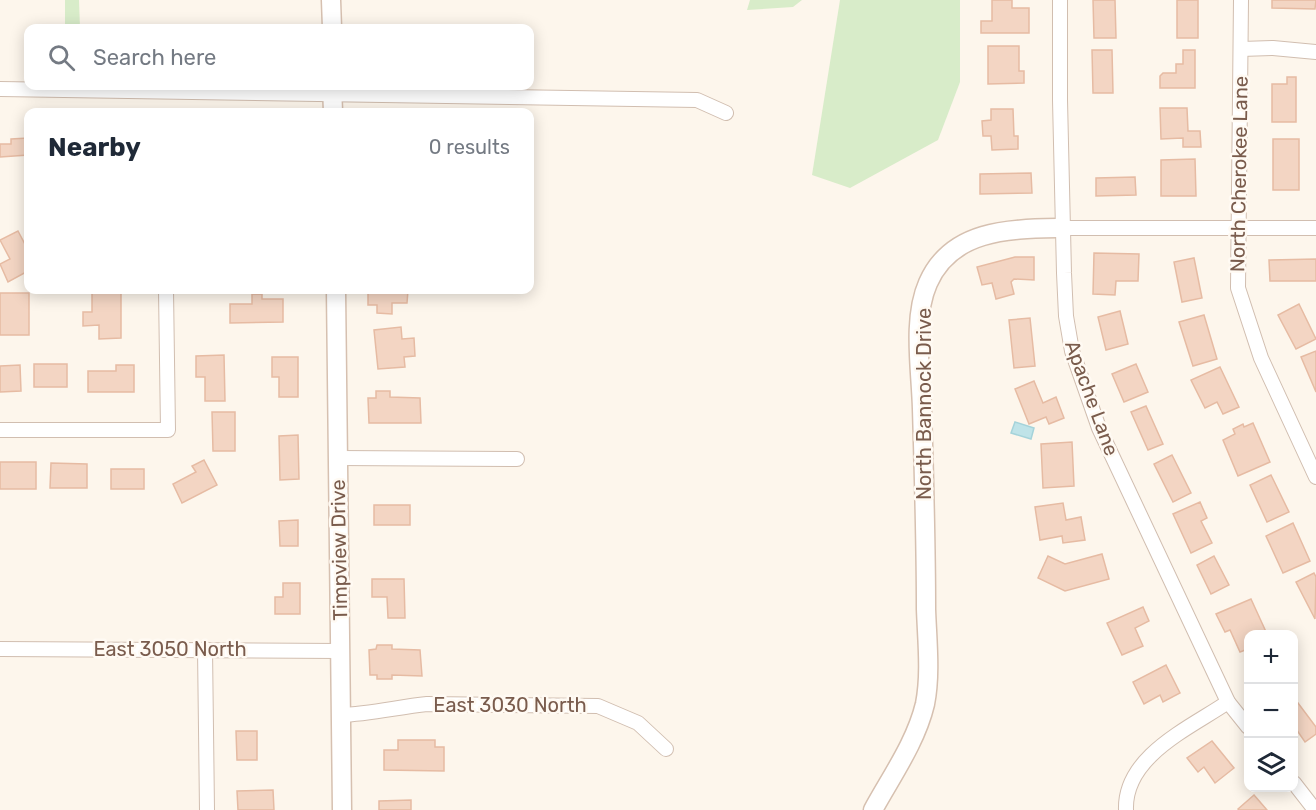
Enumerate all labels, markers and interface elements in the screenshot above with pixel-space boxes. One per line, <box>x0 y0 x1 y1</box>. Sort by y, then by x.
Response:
search box <box>24 24 534 90</box>
icon: search <box>45 41 78 74</box>
text: Search here <box>93 44 216 71</box>
street label: North Cherokee Lane <box>1225 76 1253 272</box>
text: Nearby <box>48 132 141 163</box>
text: 0 results <box>429 135 510 159</box>
street label: North Bannock Drive <box>912 308 936 500</box>
street label: Apache Lane <box>1060 337 1124 459</box>
street label: Timpview Drive <box>326 479 352 621</box>
map controls <box>1244 630 1298 792</box>
button: + <box>1244 630 1298 684</box>
street label: East 3050 North <box>93 637 247 661</box>
button: − <box>1244 684 1298 738</box>
street label: East 3030 North <box>433 693 587 717</box>
button: layers <box>1244 738 1298 792</box>

